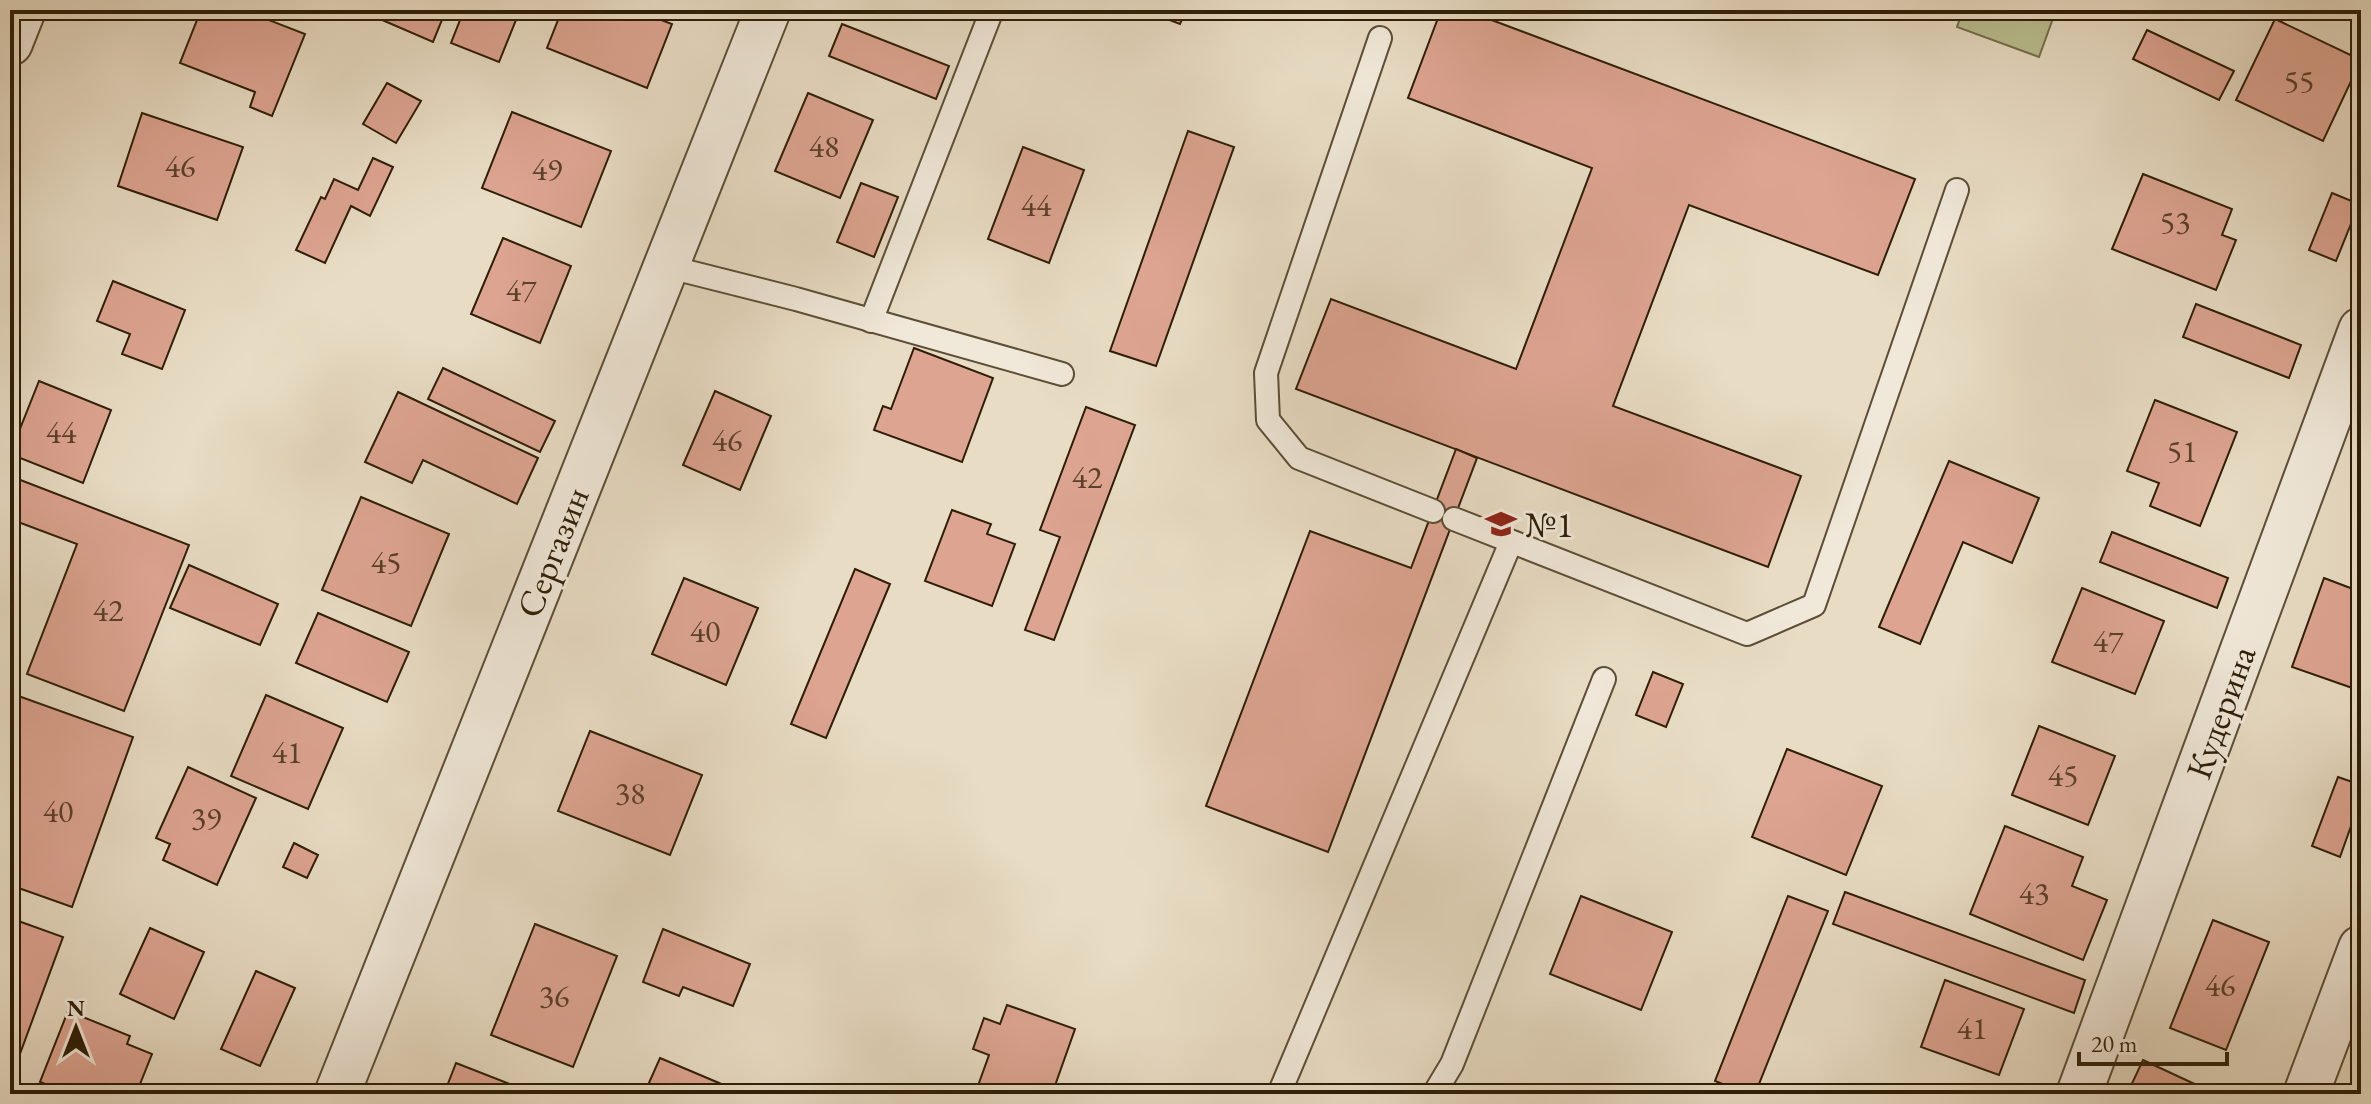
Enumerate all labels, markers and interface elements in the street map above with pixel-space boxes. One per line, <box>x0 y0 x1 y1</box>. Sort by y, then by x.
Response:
house number: 55 <box>2284 60 2314 102</box>
house number: 48 <box>809 125 839 167</box>
house number: 46 <box>165 145 195 187</box>
house number: 49 <box>532 148 562 190</box>
house number: 44 <box>1021 184 1052 226</box>
house number: 53 <box>2160 201 2190 243</box>
house number: 47 <box>506 269 537 311</box>
house number: 44 <box>46 411 77 453</box>
house number: 46 <box>712 419 742 461</box>
house number: 51 <box>2167 430 2197 472</box>
house number: 42 <box>1072 456 1103 498</box>
street label: Сергазин <box>505 480 600 624</box>
place label: №1 <box>1525 501 1574 548</box>
school or university icon: №1 <box>1484 507 1518 541</box>
house number: 45 <box>371 541 401 583</box>
house number: 42 <box>93 589 124 631</box>
house number: 40 <box>690 610 720 652</box>
house number: 47 <box>2093 620 2124 662</box>
street label: Кудерина <box>2175 638 2266 785</box>
house number: 41 <box>272 731 302 773</box>
house number: 45 <box>2048 754 2078 796</box>
house number: 38 <box>615 772 645 814</box>
house number: 40 <box>43 790 73 832</box>
house number: 39 <box>191 797 221 839</box>
house number: 43 <box>2019 872 2049 914</box>
house number: 46 <box>2205 964 2235 1006</box>
house number: 36 <box>539 975 569 1017</box>
north arrow <box>36 988 116 1068</box>
text: N <box>67 994 85 1023</box>
house number: 41 <box>1957 1007 1987 1049</box>
scale bar <box>2079 1016 2227 1066</box>
text: 20 m <box>2091 1028 2138 1059</box>

